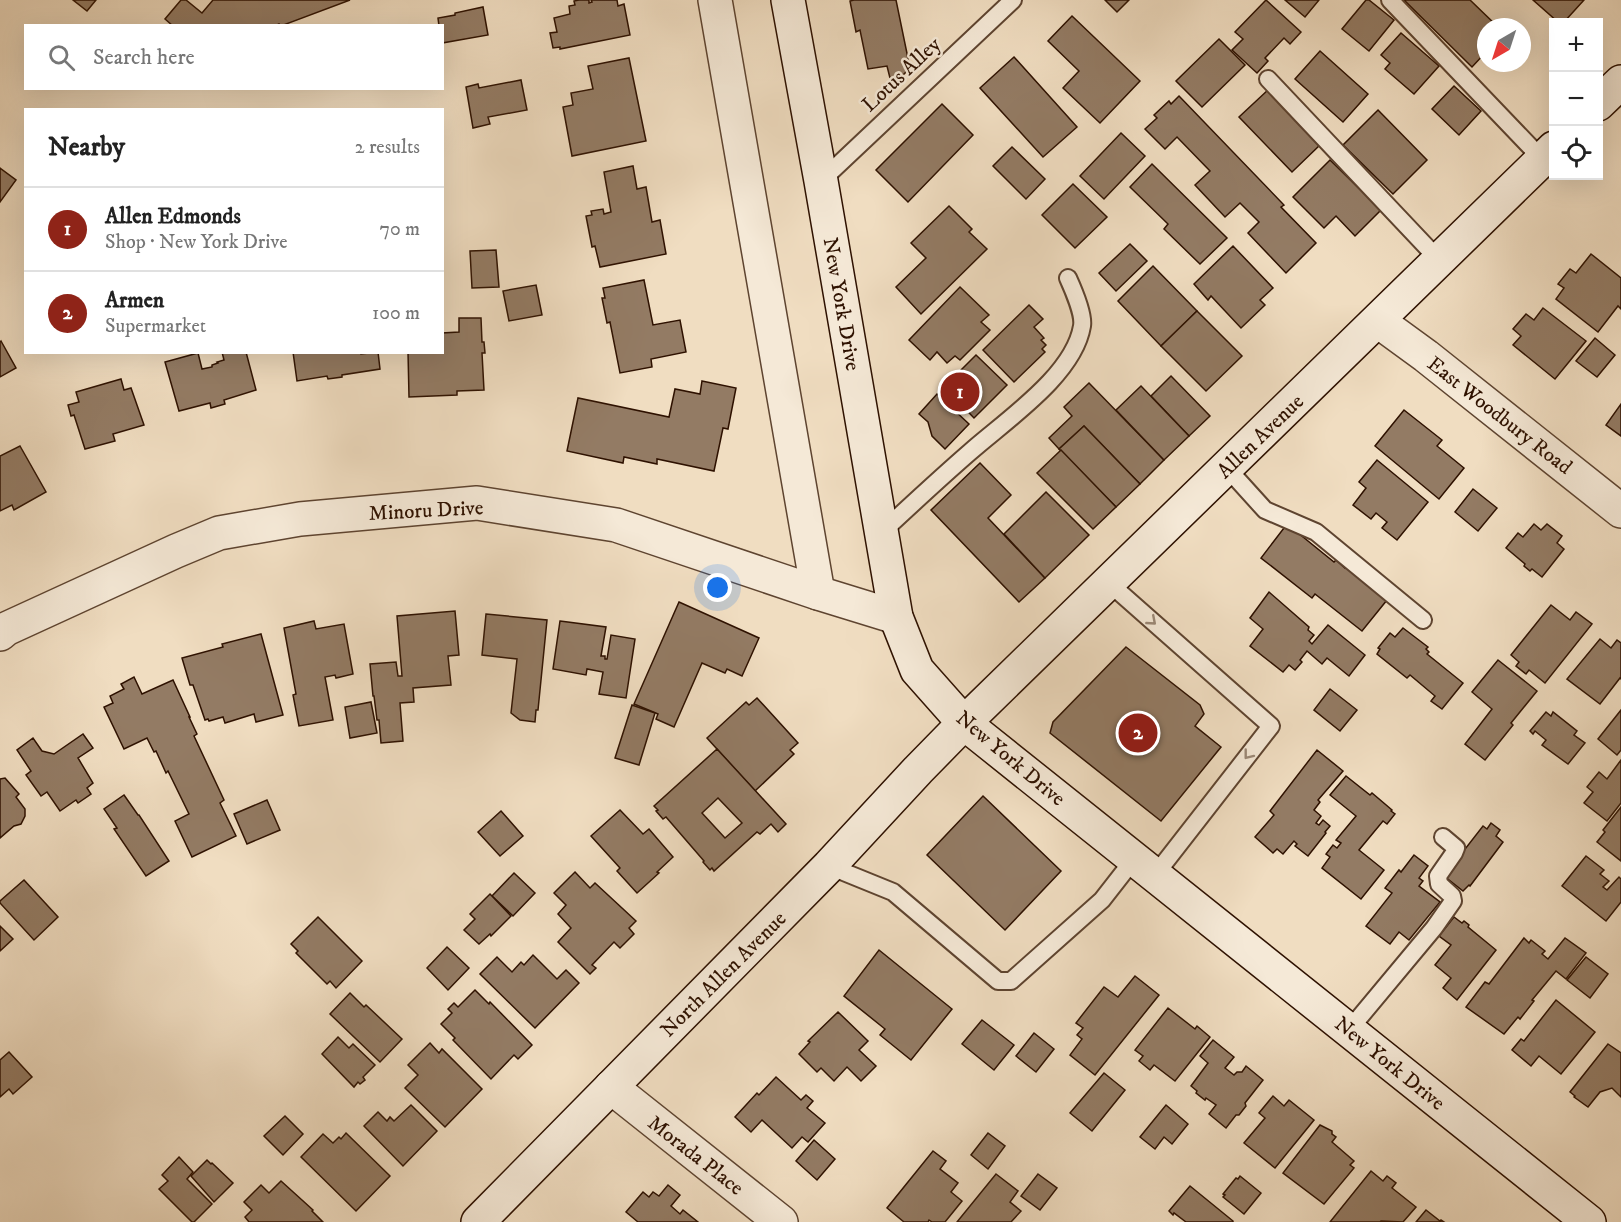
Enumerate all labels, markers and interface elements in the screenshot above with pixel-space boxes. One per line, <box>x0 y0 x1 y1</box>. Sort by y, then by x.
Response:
north arrow <box>1477 18 1531 72</box>
map controls <box>1549 18 1603 180</box>
button: + <box>1549 18 1603 72</box>
search box <box>24 24 444 90</box>
street label: Lotus Alley <box>857 31 947 118</box>
icon: search <box>45 41 78 74</box>
text: Search here <box>93 44 195 71</box>
button: − <box>1549 72 1603 126</box>
button: locate <box>1549 126 1603 180</box>
text: Nearby <box>48 131 125 164</box>
text: 2 results <box>355 135 420 160</box>
text: Allen Edmonds <box>105 203 241 230</box>
text: 1 <box>64 217 71 242</box>
text: 70 m <box>379 217 420 242</box>
text: Shop · New York Drive <box>105 230 288 255</box>
street label: New York Drive <box>817 236 866 373</box>
text: Armen <box>105 287 164 314</box>
text: 2 <box>63 301 72 326</box>
text: 100 m <box>372 301 420 326</box>
text: Supermarket <box>105 314 206 339</box>
street label: East Woodbury Road <box>1422 351 1577 481</box>
pin: 1 <box>940 370 980 414</box>
street label: Allen Avenue <box>1212 389 1310 484</box>
street label: Minoru Drive <box>368 495 484 527</box>
your location <box>703 573 732 602</box>
one-way arrow <box>1146 614 1157 625</box>
street label: New York Drive <box>950 705 1071 812</box>
pin: 2 <box>1118 710 1158 756</box>
one-way arrow <box>1245 749 1256 760</box>
street label: North Allen Avenue <box>655 906 792 1043</box>
street label: New York Drive <box>1329 1011 1450 1117</box>
street label: Morada Place <box>642 1110 749 1202</box>

